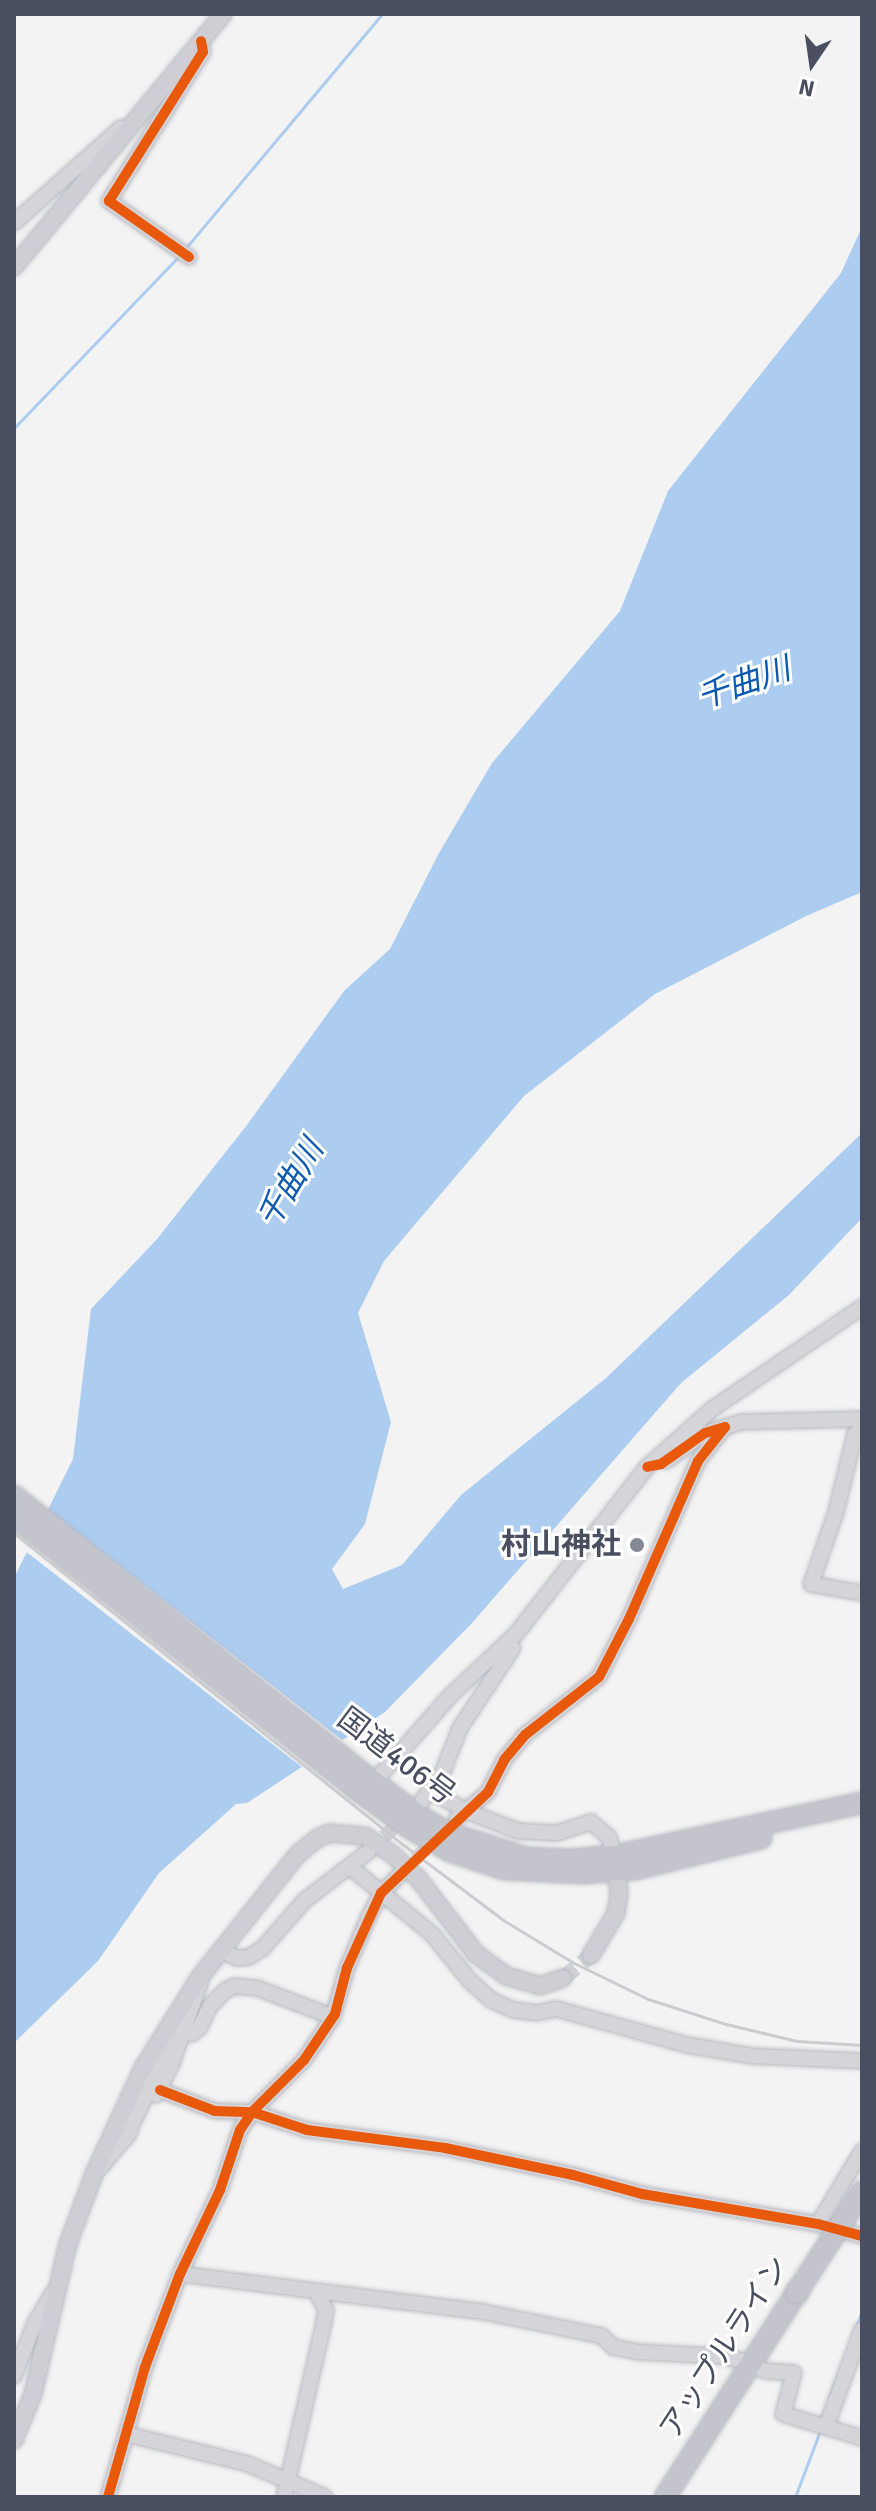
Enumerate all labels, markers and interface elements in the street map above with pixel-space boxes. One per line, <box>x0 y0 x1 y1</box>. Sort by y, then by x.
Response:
north arrow <box>772 24 852 104</box>
text: N <box>796 73 817 103</box>
water label: 千曲川 <box>692 650 796 718</box>
water label: 千曲川 <box>250 1133 332 1235</box>
place label: 村山神社 <box>501 1527 621 1563</box>
marker: 村山神社 <box>628 1536 646 1554</box>
street label: 国道406号 <box>330 1701 462 1813</box>
street label: アップルライン <box>653 2250 797 2446</box>

